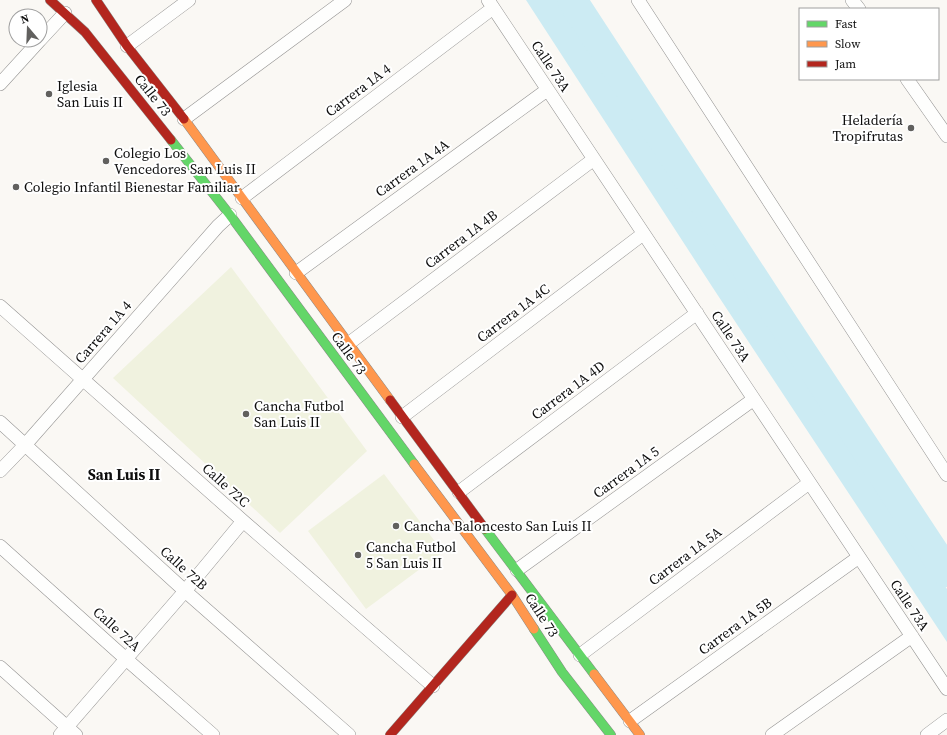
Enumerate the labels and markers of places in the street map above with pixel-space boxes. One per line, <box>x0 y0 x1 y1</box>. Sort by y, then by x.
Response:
place label: Iglesia San Luis II <box>57 76 123 112</box>
marker: Iglesia San Luis II <box>44 89 54 99</box>
place label: Heladería Tropifrutas <box>833 110 904 146</box>
marker: Heladería Tropifrutas <box>906 123 916 133</box>
place label: Colegio Los Vencedores San Luis II <box>114 143 256 179</box>
marker: Colegio Los Vencedores San Luis II <box>101 156 111 166</box>
place label: Colegio Infantil Bienestar Familiar <box>24 177 240 197</box>
marker: Colegio Infantil Bienestar Familiar <box>11 182 21 192</box>
place label: Cancha Futbol San Luis II <box>254 396 344 432</box>
marker: Cancha Futbol San Luis II <box>241 409 251 419</box>
place label: Cancha Baloncesto San Luis II <box>404 516 592 536</box>
marker: Cancha Baloncesto San Luis II <box>391 521 401 531</box>
place label: Cancha Futbol 5 San Luis II <box>366 537 456 573</box>
marker: Cancha Futbol 5 San Luis II <box>353 550 363 560</box>

